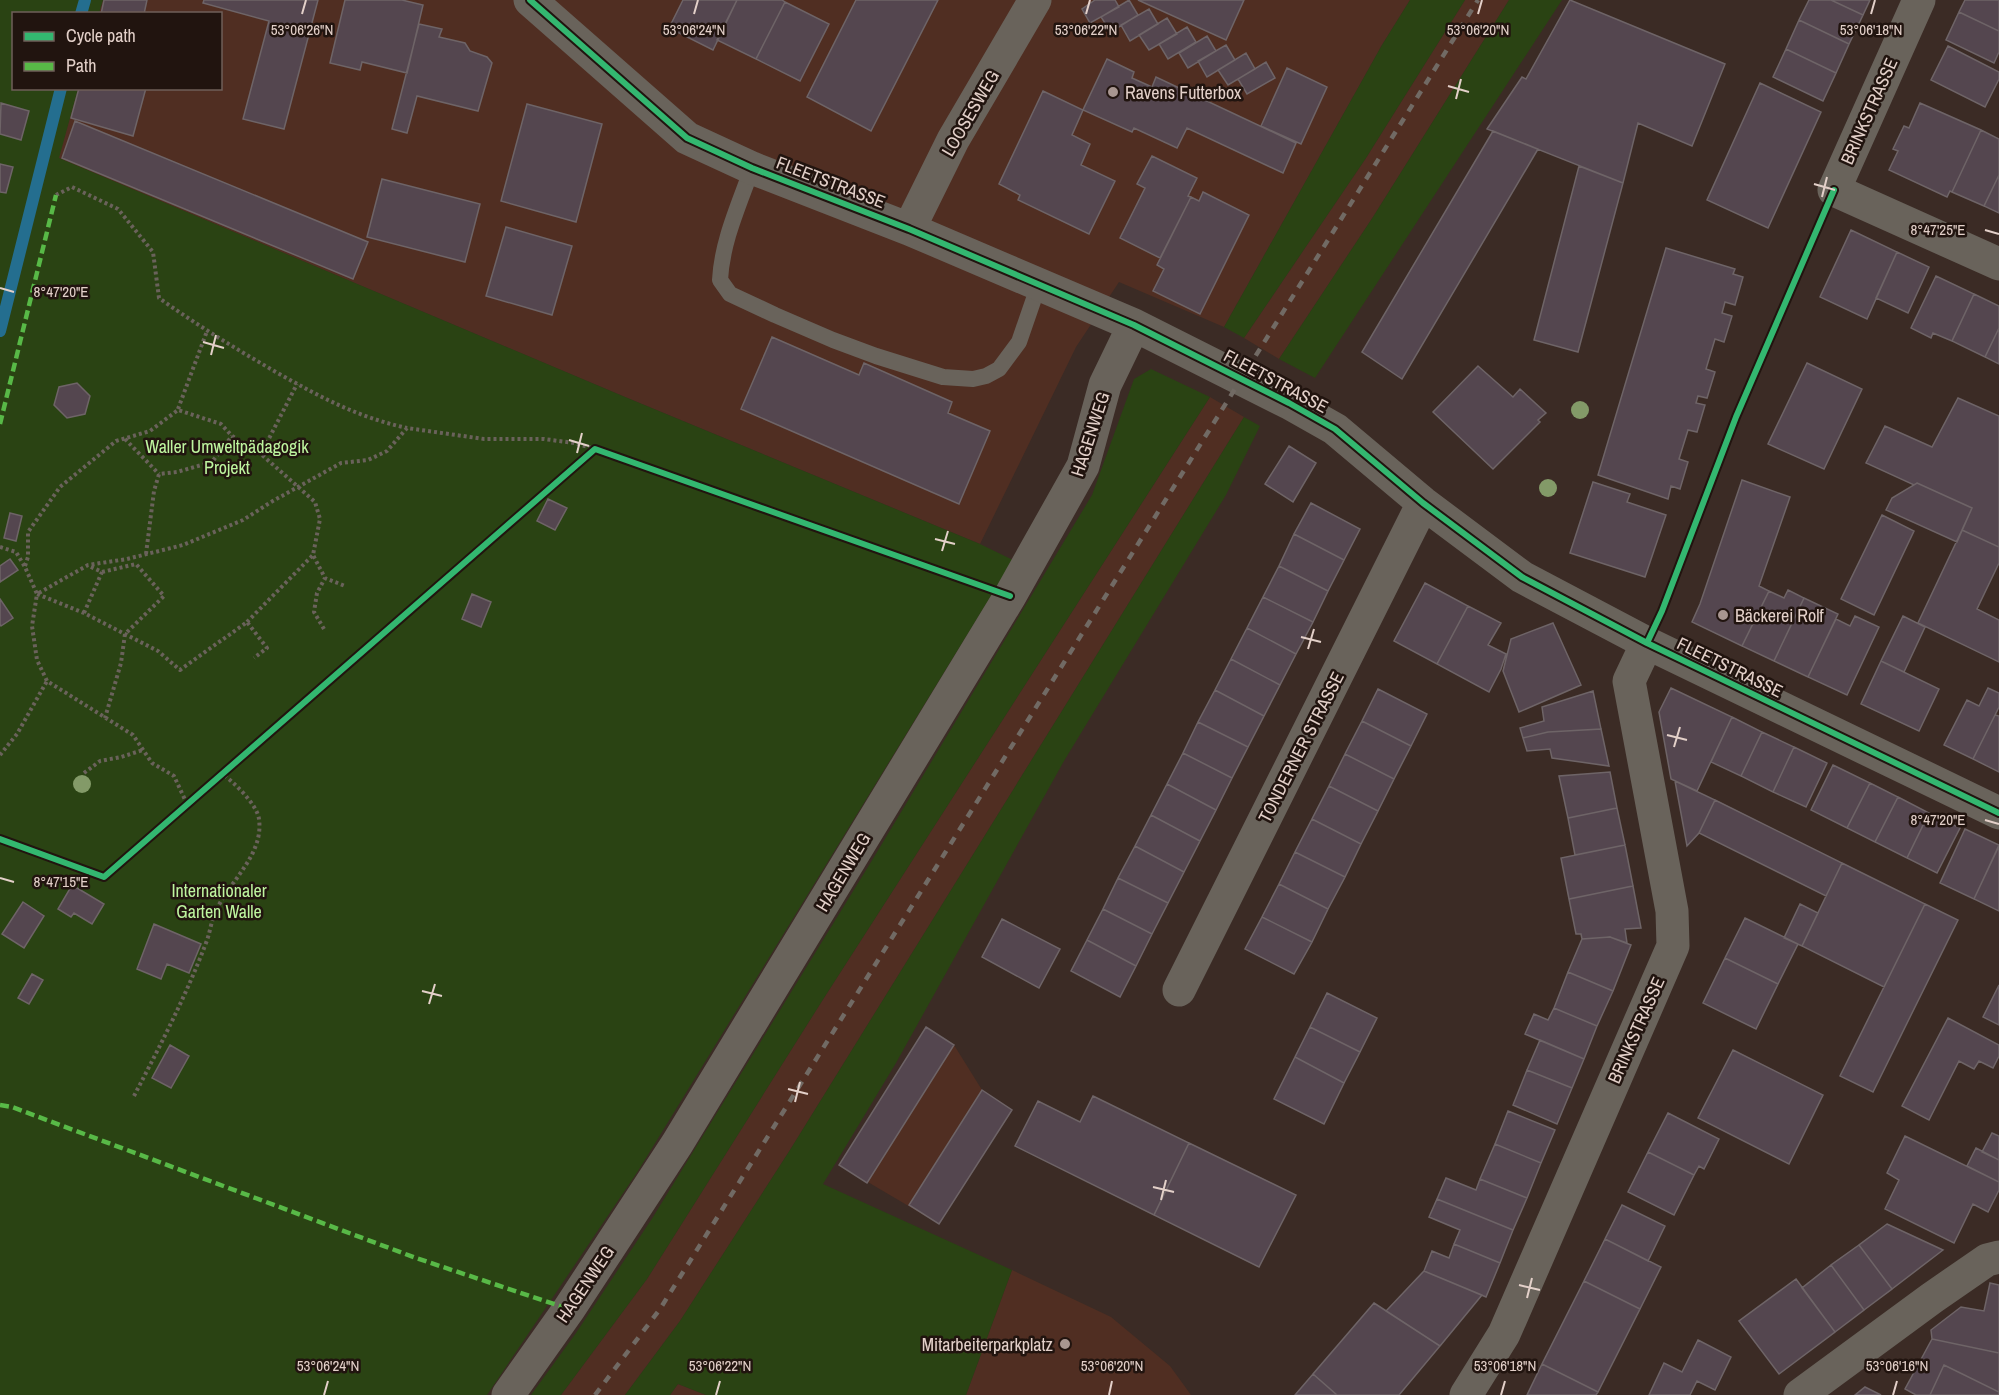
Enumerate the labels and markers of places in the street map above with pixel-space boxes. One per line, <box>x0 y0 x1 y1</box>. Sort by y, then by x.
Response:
place label: Ravens Futterbox <box>1125 80 1242 105</box>
marker: Ravens Futterbox <box>1106 85 1120 99</box>
place label: Bäckerei Rolf <box>1735 603 1824 628</box>
marker: Bäckerei Rolf <box>1716 608 1730 622</box>
place label: Mitarbeiterparkplatz <box>922 1332 1053 1357</box>
marker: Mitarbeiterparkplatz <box>1058 1337 1072 1351</box>

